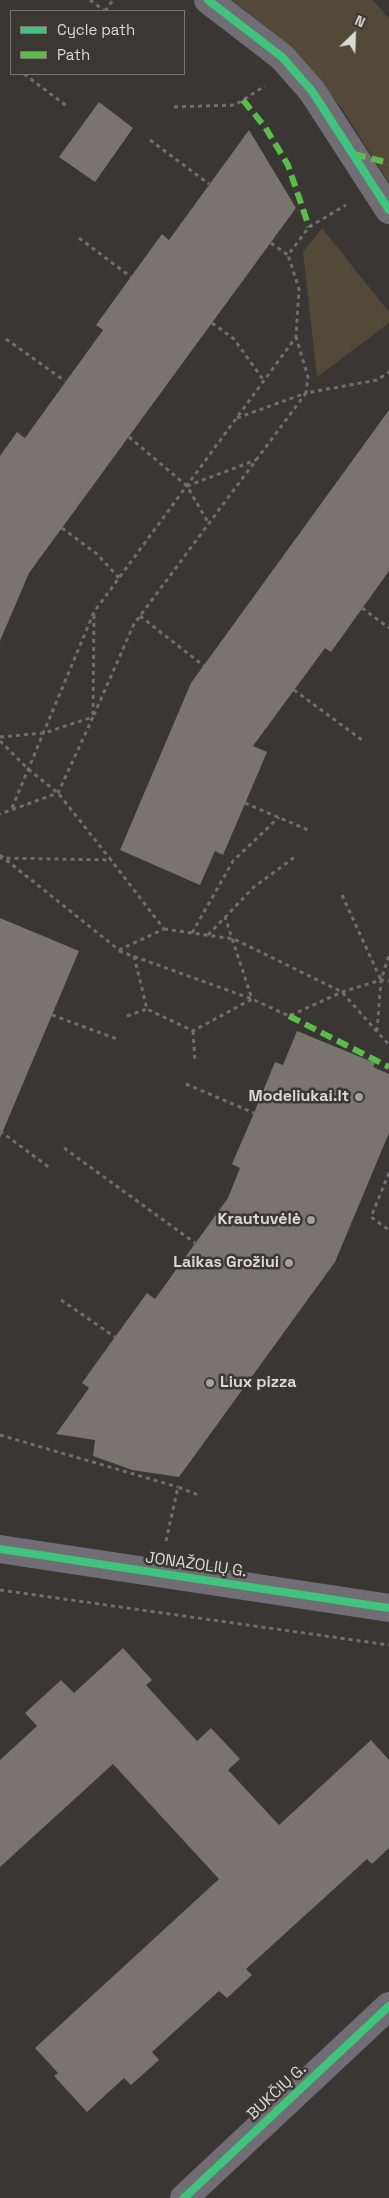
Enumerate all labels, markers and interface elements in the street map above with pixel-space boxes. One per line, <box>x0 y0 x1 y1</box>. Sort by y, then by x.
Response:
legend <box>10 10 185 75</box>
north arrow <box>329 10 379 60</box>
text: N <box>352 11 368 31</box>
text: Cycle path <box>57 20 135 39</box>
text: Path <box>57 45 90 64</box>
place label: Modeliukai.lt <box>249 1087 349 1107</box>
marker: Modeliukai.lt <box>353 1091 365 1103</box>
place label: Krautuvėlė <box>218 1210 301 1230</box>
marker: Krautuvėlė <box>305 1214 317 1226</box>
place label: Laikas Grožiui <box>173 1253 279 1273</box>
marker: Laikas Grožiui <box>283 1257 295 1269</box>
place label: Liux pizza <box>220 1373 297 1393</box>
marker: Liux pizza <box>204 1377 216 1389</box>
street label: JONAŽOLIŲ G. <box>144 1548 248 1582</box>
street label: BUKČIŲ G. <box>243 2060 311 2124</box>

